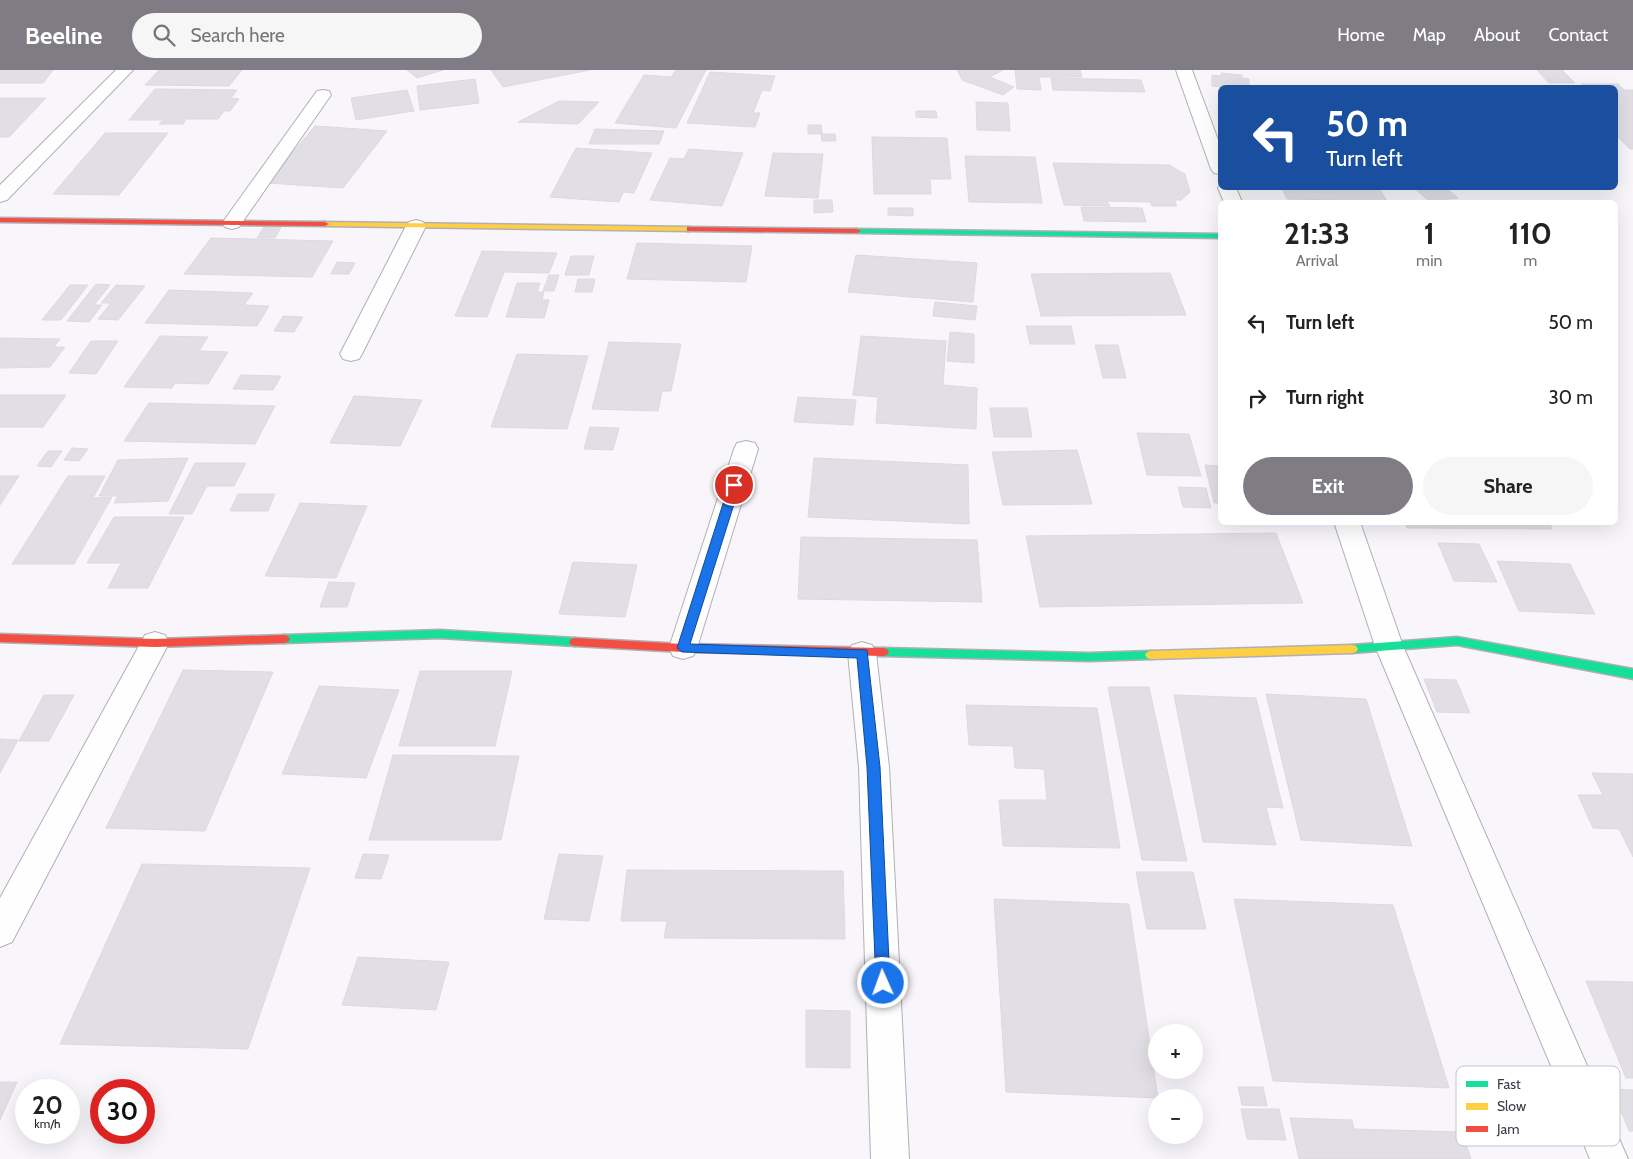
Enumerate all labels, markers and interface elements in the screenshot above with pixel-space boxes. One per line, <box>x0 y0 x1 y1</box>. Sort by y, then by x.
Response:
search box <box>132 13 482 58</box>
text: Beeline <box>25 21 102 50</box>
icon: search <box>150 21 178 49</box>
text: Search here <box>190 24 285 47</box>
text: Home <box>1337 24 1385 46</box>
text: Map <box>1413 24 1446 46</box>
text: About <box>1474 24 1520 46</box>
text: Contact <box>1548 24 1608 46</box>
text: 50 m <box>1326 102 1408 145</box>
icon: left <box>1243 105 1308 170</box>
text: Turn left <box>1326 145 1403 172</box>
text: 21:33 <box>1284 215 1350 252</box>
text: 1 <box>1424 215 1435 252</box>
text: 110 <box>1509 215 1552 252</box>
text: Arrival <box>1296 251 1338 270</box>
text: min <box>1416 251 1442 270</box>
text: m <box>1523 251 1537 270</box>
icon: left <box>1243 309 1271 337</box>
text: Turn left <box>1286 311 1354 334</box>
text: 50 m <box>1549 311 1593 334</box>
icon: right <box>1243 384 1271 412</box>
text: Turn right <box>1286 386 1364 409</box>
text: 30 m <box>1549 386 1593 409</box>
button: Exit <box>1243 457 1413 515</box>
button: Share <box>1423 457 1593 515</box>
pin <box>713 464 755 506</box>
icon: arrive <box>720 471 748 499</box>
position arrow <box>856 956 908 1008</box>
map controls <box>1148 1024 1203 1144</box>
button: + <box>1148 1024 1203 1079</box>
legend <box>1456 1066 1620 1146</box>
text: Fast <box>1497 1075 1521 1093</box>
speed limit sign: 30 <box>90 1079 155 1144</box>
button: − <box>1148 1089 1203 1144</box>
text: 20 <box>32 1090 63 1120</box>
text: Slow <box>1497 1097 1526 1115</box>
text: km/h <box>34 1116 61 1131</box>
text: Jam <box>1496 1120 1519 1138</box>

